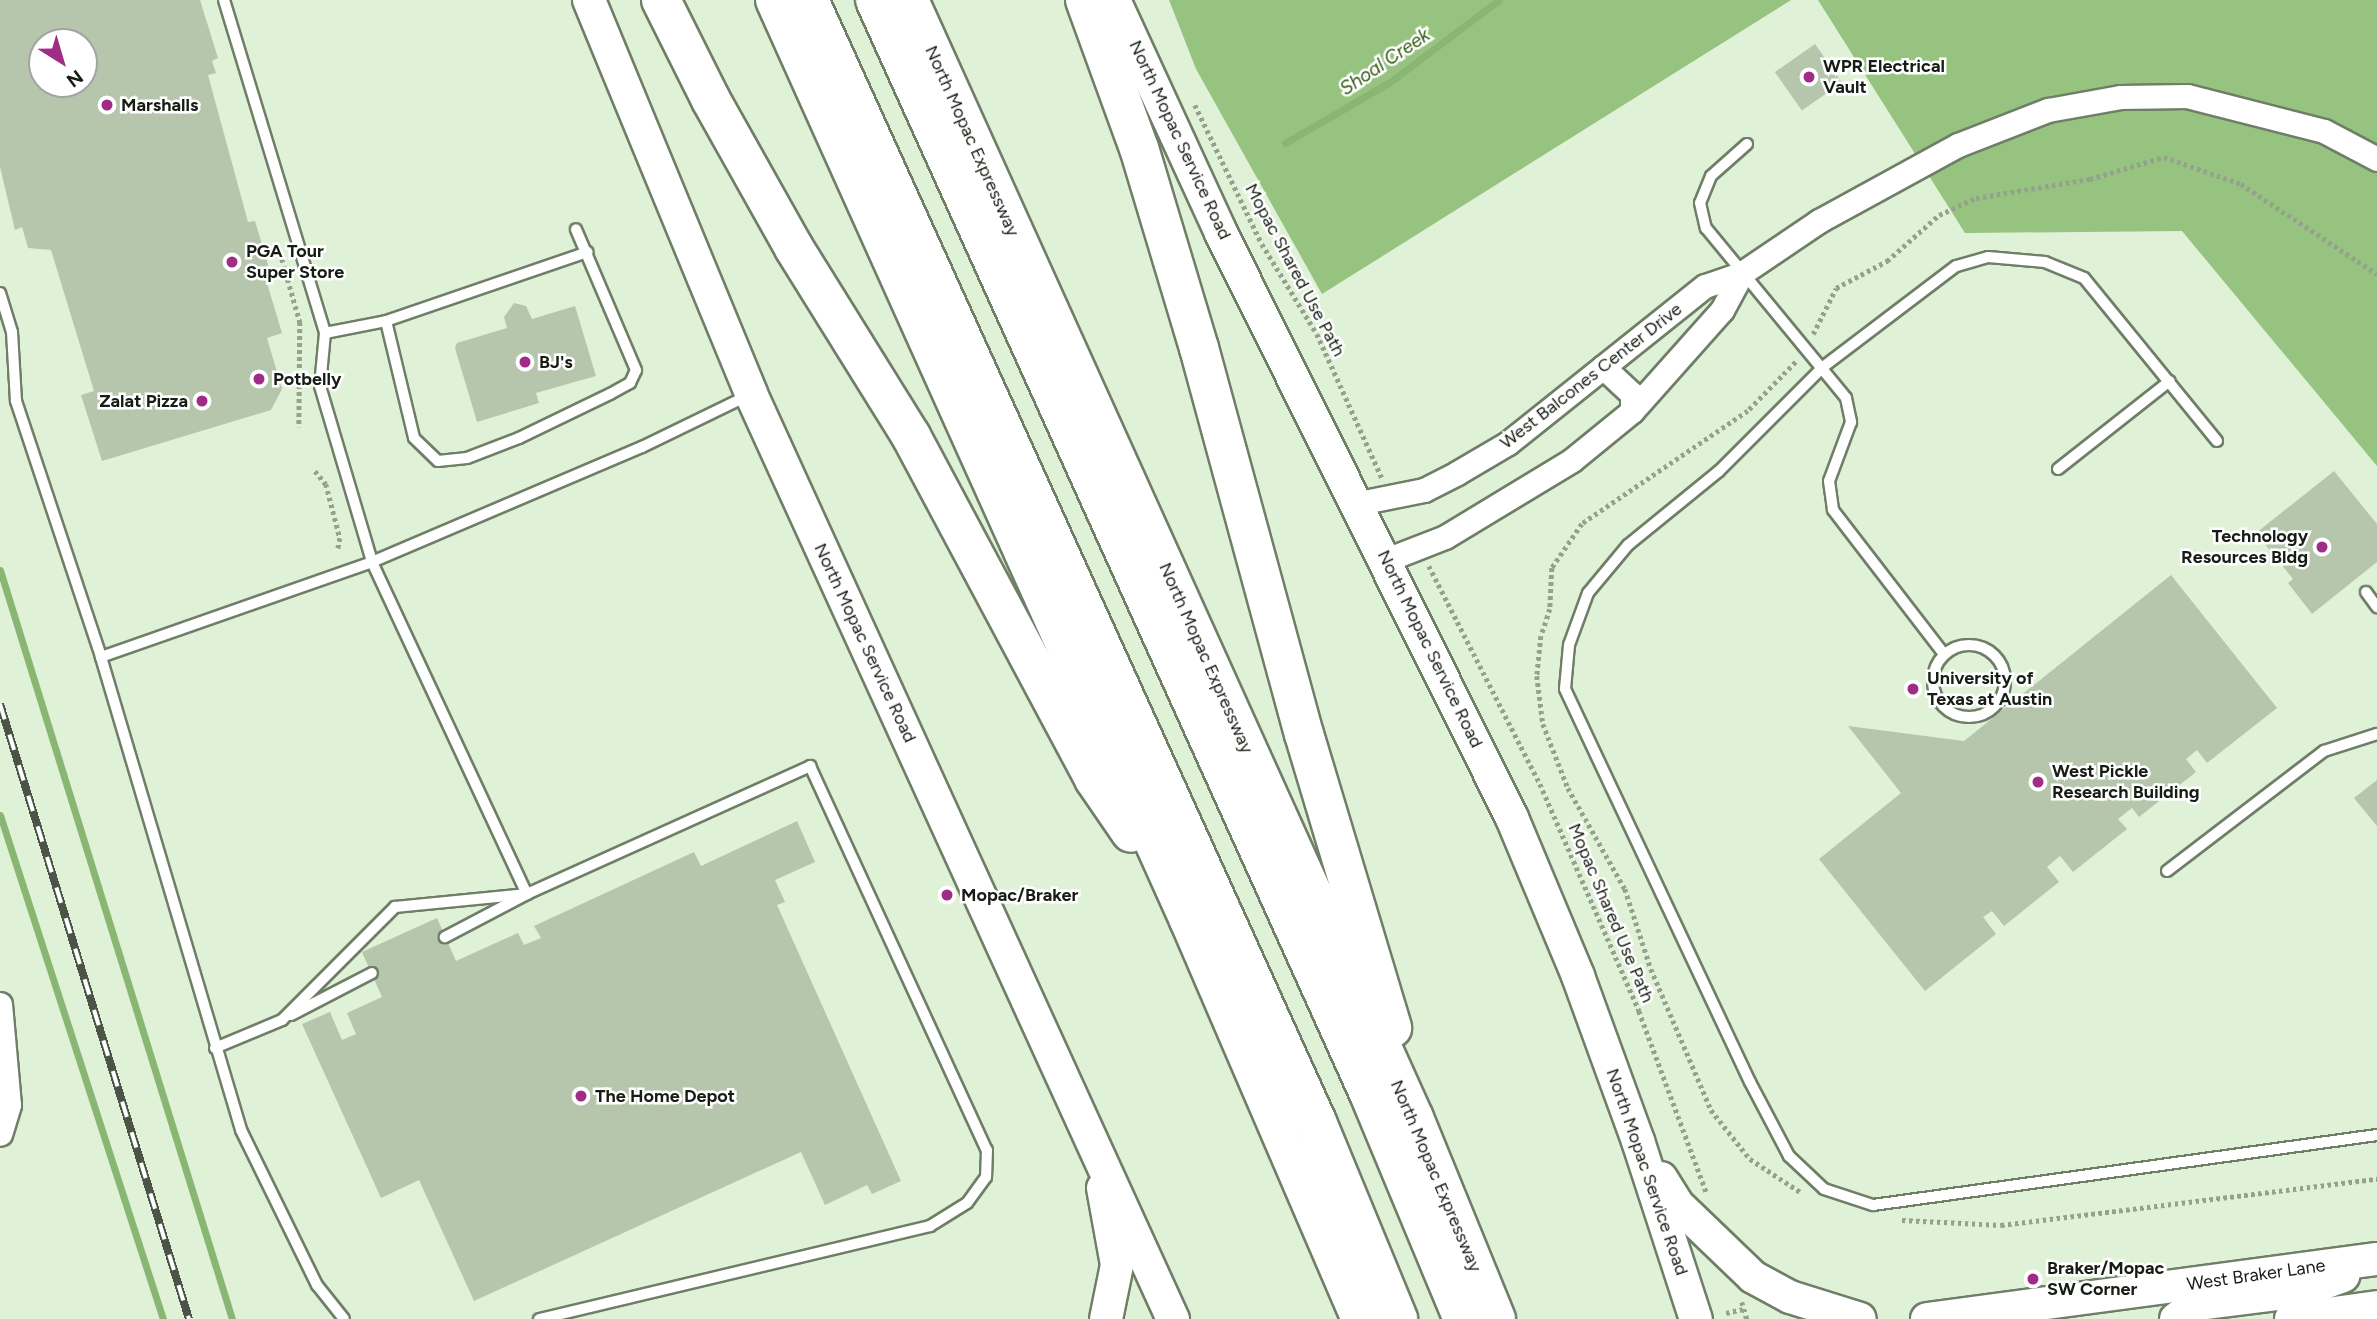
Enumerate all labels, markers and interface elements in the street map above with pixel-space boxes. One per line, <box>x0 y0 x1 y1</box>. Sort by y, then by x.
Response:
water label: Shoal Creek <box>1336 24 1434 100</box>
north arrow <box>28 28 98 98</box>
street label: North Mopac Service Road <box>1124 37 1236 243</box>
street label: North Mopac Expressway <box>920 42 1024 240</box>
place label: WPR Electrical Vault <box>1823 56 1945 98</box>
text: N <box>62 65 88 92</box>
marker: WPR Electrical Vault <box>1801 69 1817 85</box>
place label: Marshalls <box>121 94 198 116</box>
marker: Marshalls <box>99 97 115 113</box>
street label: Mopac Shared Use Path <box>1240 180 1350 360</box>
place label: PGA Tour Super Store <box>246 241 344 284</box>
marker: PGA Tour Super Store <box>224 254 240 270</box>
street label: West Balcones Center Drive <box>1496 298 1686 454</box>
place label: BJ's <box>539 351 573 373</box>
marker: BJ's <box>517 354 533 370</box>
place label: Potbelly <box>273 368 341 390</box>
marker: Potbelly <box>251 371 267 387</box>
place label: Zalat Pizza <box>99 390 188 412</box>
marker: Zalat Pizza <box>194 393 210 409</box>
place label: Technology Resources Bldg <box>2181 526 2308 568</box>
marker: Technology Resources Bldg <box>2314 539 2330 555</box>
street label: North Mopac Service Road <box>809 540 921 746</box>
street label: North Mopac Service Road <box>1373 547 1487 751</box>
street label: North Mopac Expressway <box>1154 559 1258 757</box>
place label: University of Texas at Austin <box>1927 668 2052 710</box>
marker: University of Texas at Austin <box>1905 681 1921 697</box>
place label: West Pickle Research Building <box>2052 761 2200 804</box>
marker: West Pickle Research Building <box>2030 774 2046 790</box>
street label: Mopac Shared Use Path <box>1563 820 1659 1006</box>
place label: Mopac/Braker <box>961 884 1078 906</box>
marker: Mopac/Braker <box>939 887 955 903</box>
street label: North Mopac Service Road <box>1601 1066 1693 1278</box>
street label: North Mopac Expressway <box>1386 1077 1486 1275</box>
place label: The Home Depot <box>595 1085 735 1107</box>
marker: The Home Depot <box>573 1088 589 1104</box>
street label: West Braker Lane <box>2185 1255 2327 1295</box>
place label: Braker/Mopac SW Corner <box>2047 1258 2164 1300</box>
marker: Braker/Mopac SW Corner <box>2025 1271 2041 1287</box>

